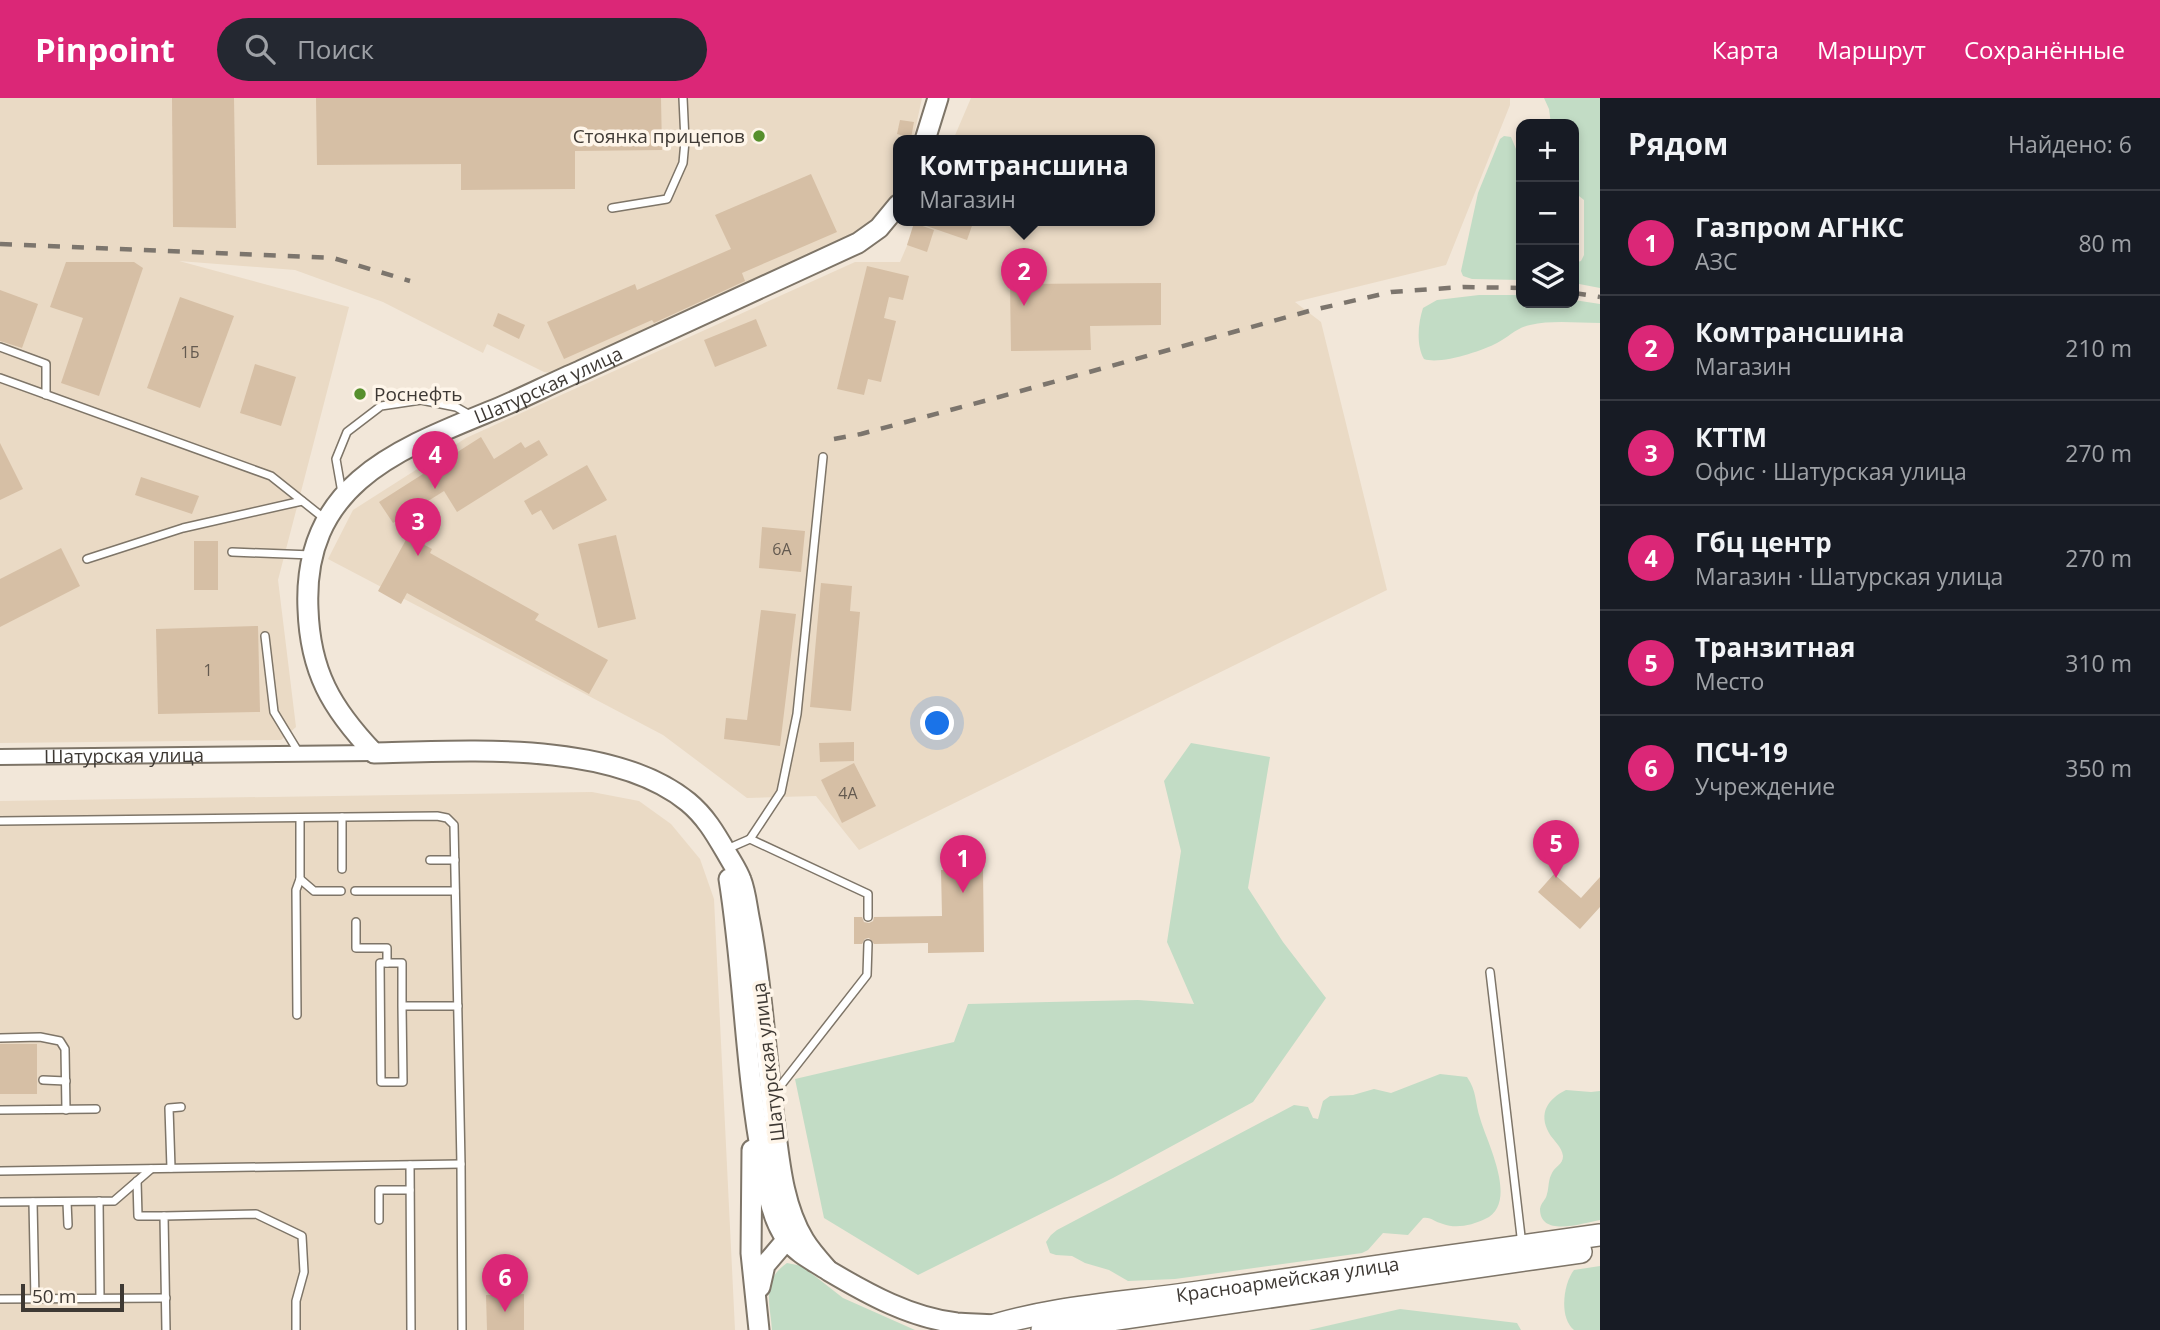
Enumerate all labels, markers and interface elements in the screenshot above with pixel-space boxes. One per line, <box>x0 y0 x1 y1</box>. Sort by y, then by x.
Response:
search box <box>217 18 707 81</box>
text: Pinpoint <box>35 27 175 72</box>
icon: search <box>241 30 279 68</box>
text: Поиск <box>297 31 374 67</box>
text: Карта <box>1712 33 1779 66</box>
text: Маршрут <box>1817 33 1926 66</box>
text: Сохранённые <box>1964 33 2125 66</box>
map controls <box>1516 119 1579 308</box>
button: + <box>1516 119 1579 182</box>
place label: Стоянка прицепов <box>573 123 745 149</box>
text: Рядом <box>1628 123 1728 164</box>
marker: Стоянка прицепов <box>751 128 767 144</box>
text: Найдено: 6 <box>2008 128 2132 160</box>
popup <box>893 135 1155 226</box>
text: Комтрансшина <box>919 147 1129 183</box>
button: − <box>1516 182 1579 245</box>
text: Магазин <box>919 183 1016 215</box>
text: Газпром АГНКС <box>1695 209 1904 245</box>
text: 1 <box>1644 227 1658 259</box>
text: 80 m <box>2078 227 2132 259</box>
button: layers <box>1516 245 1579 308</box>
text: АЗС <box>1695 245 1737 277</box>
pin: 2 <box>1001 248 1047 306</box>
text: Комтрансшина <box>1695 314 1905 350</box>
text: 2 <box>1644 332 1658 364</box>
text: 210 m <box>2065 332 2132 364</box>
street label: Шатурская улица <box>470 340 626 430</box>
house number: 1Б <box>181 341 199 363</box>
text: Магазин <box>1695 350 1791 382</box>
place label: Роснефть <box>374 381 462 407</box>
marker: Роснефть <box>352 386 368 402</box>
text: КТТМ <box>1695 419 1767 455</box>
pin: 4 <box>412 431 458 489</box>
text: 3 <box>1644 437 1658 469</box>
text: 270 m <box>2065 437 2132 469</box>
text: Офис · Шатурская улица <box>1695 455 1967 487</box>
pin: 3 <box>395 498 441 556</box>
text: Гбц центр <box>1695 524 1832 560</box>
house number: 6А <box>772 538 793 560</box>
text: 4 <box>1644 542 1658 574</box>
text: 270 m <box>2065 542 2132 574</box>
text: Магазин · Шатурская улица <box>1695 560 2003 592</box>
text: Транзитная <box>1695 629 1855 665</box>
text: 5 <box>1644 647 1658 679</box>
text: 310 m <box>2065 647 2132 679</box>
house number: 1 <box>203 659 213 681</box>
text: Место <box>1695 665 1764 697</box>
your location <box>920 706 954 740</box>
text: ПСЧ-19 <box>1695 734 1788 770</box>
street label: Шатурская улица <box>44 742 204 770</box>
text: 6 <box>1644 752 1658 784</box>
text: 350 m <box>2065 752 2132 784</box>
text: Учреждение <box>1695 770 1835 802</box>
house number: 4А <box>838 782 859 804</box>
pin: 5 <box>1533 820 1579 878</box>
pin: 1 <box>940 835 986 893</box>
street label: Шатурская улица <box>745 981 791 1143</box>
street label: Красноармейская улица <box>1174 1250 1401 1308</box>
pin: 6 <box>482 1254 528 1312</box>
scale bar <box>21 1281 124 1313</box>
text: 50 m <box>32 1283 76 1309</box>

